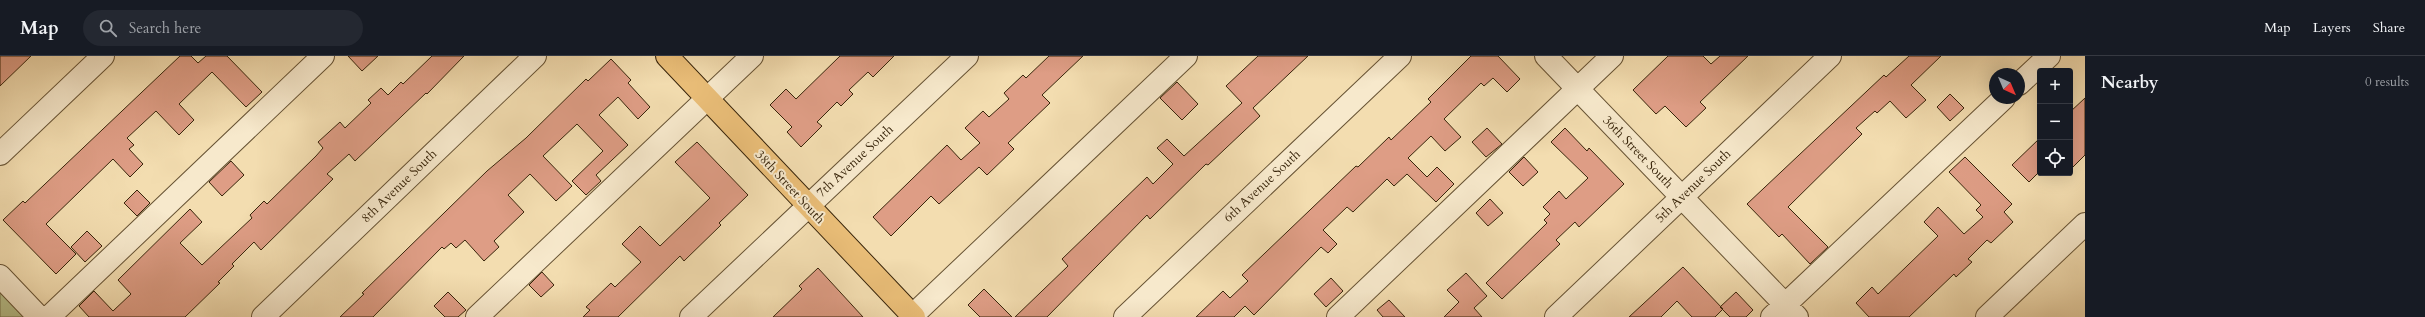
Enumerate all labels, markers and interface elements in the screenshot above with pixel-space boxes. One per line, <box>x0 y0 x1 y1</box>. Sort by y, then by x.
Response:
search box <box>83 10 363 46</box>
text: Map <box>20 15 59 41</box>
icon: search <box>97 17 119 39</box>
text: Search here <box>129 18 201 38</box>
text: Map <box>2264 18 2291 37</box>
text: Layers <box>2313 18 2351 37</box>
text: Share <box>2373 18 2405 37</box>
north arrow <box>1989 68 2025 104</box>
map controls <box>2037 68 2073 176</box>
button: + <box>2037 68 2073 104</box>
text: Nearby <box>2101 71 2158 94</box>
text: 0 results <box>2365 73 2409 91</box>
button: − <box>2037 104 2073 140</box>
street label: 36th Street South <box>1599 112 1677 192</box>
street label: 7th Avenue South <box>813 121 897 201</box>
button: locate <box>2037 140 2073 176</box>
street label: 8th Avenue South <box>357 145 441 227</box>
street label: 5th Avenue South <box>1651 145 1735 227</box>
street label: 38th Street South <box>751 146 829 228</box>
street label: 6th Avenue South <box>1220 146 1304 226</box>

